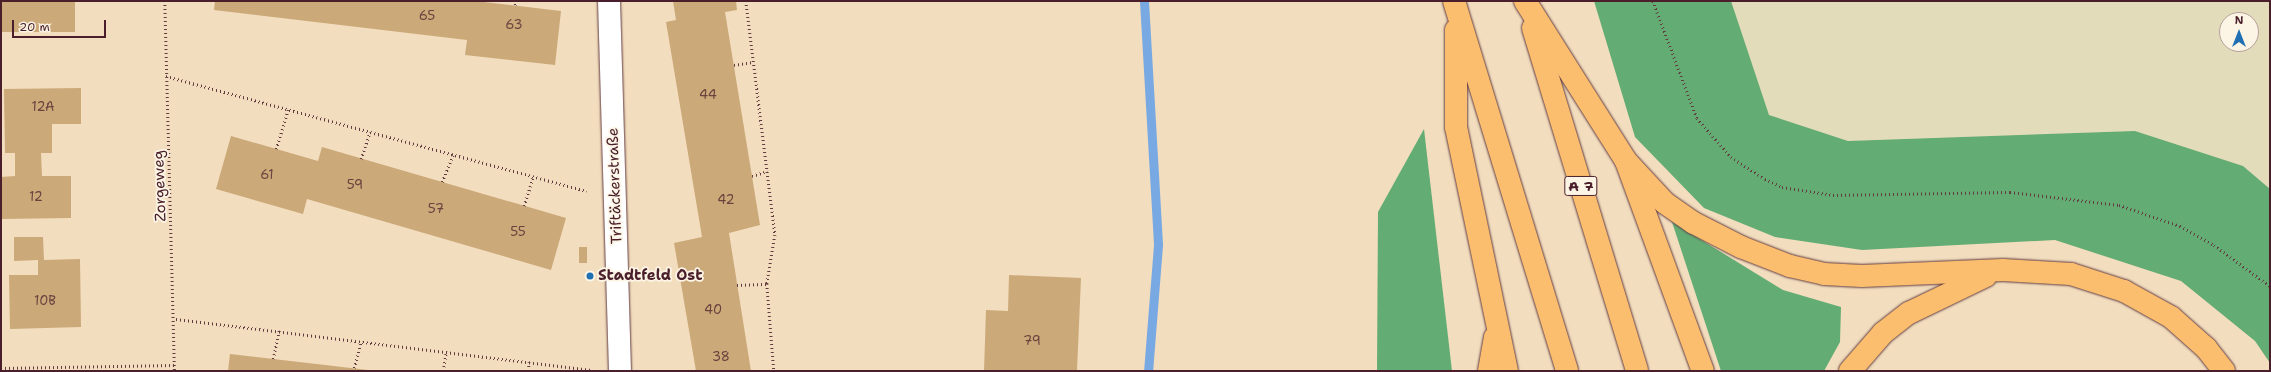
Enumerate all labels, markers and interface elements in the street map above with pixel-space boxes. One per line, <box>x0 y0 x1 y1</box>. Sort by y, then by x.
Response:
house number: 65 <box>419 8 435 24</box>
scale bar <box>14 12 108 38</box>
north arrow <box>2219 12 2259 52</box>
text: N <box>2235 13 2243 28</box>
house number: 63 <box>505 17 523 33</box>
text: 20 m <box>19 19 50 35</box>
house number: 44 <box>699 87 717 103</box>
house number: 12A <box>32 99 54 115</box>
street label: Triftäckerstraße <box>604 127 626 245</box>
street label: Zorgeweg <box>150 150 170 222</box>
house number: 61 <box>260 167 274 183</box>
road number: A 7 <box>1564 174 1598 198</box>
house number: 59 <box>347 177 363 193</box>
house number: 12 <box>29 189 43 205</box>
house number: 42 <box>717 192 735 208</box>
house number: 57 <box>428 201 444 217</box>
house number: 55 <box>510 224 526 240</box>
place label: Stadtfeld Ost <box>598 267 702 285</box>
marker: Stadtfeld Ost <box>585 271 595 281</box>
house number: 10B <box>34 293 56 309</box>
house number: 40 <box>704 302 722 318</box>
house number: 79 <box>1023 333 1041 349</box>
house number: 38 <box>712 349 730 365</box>

